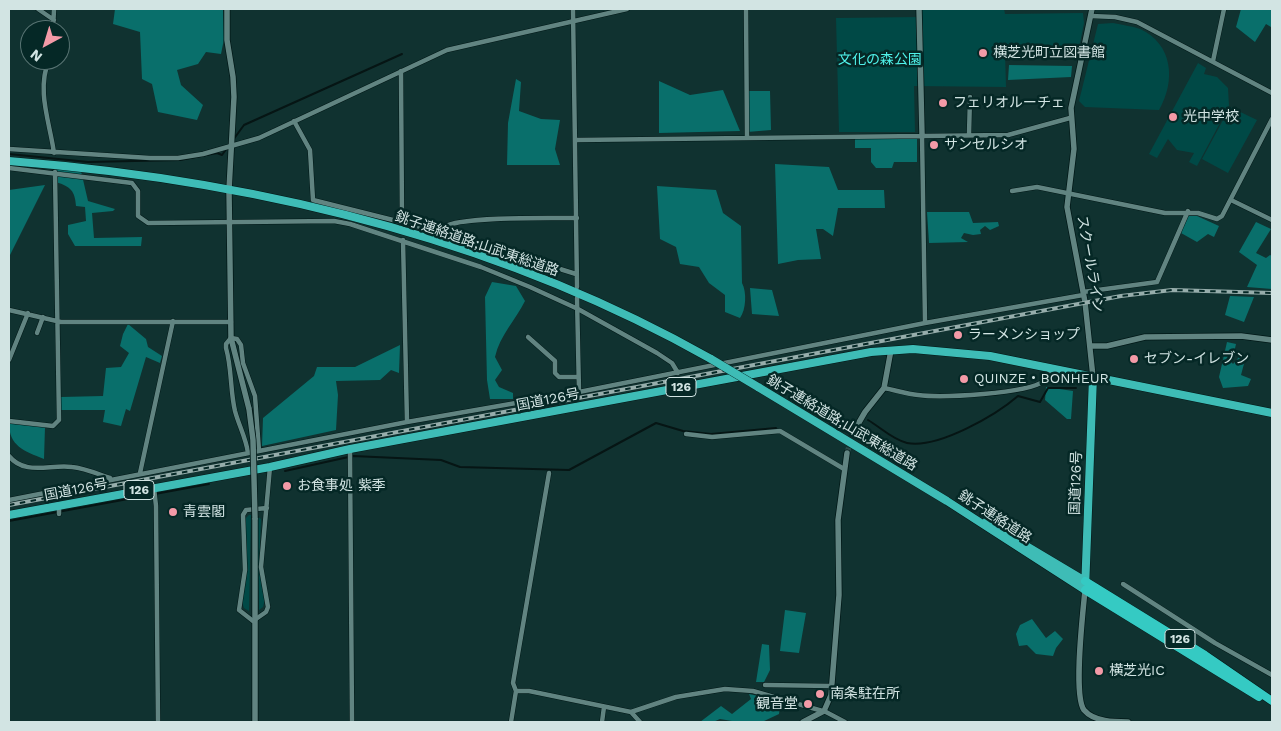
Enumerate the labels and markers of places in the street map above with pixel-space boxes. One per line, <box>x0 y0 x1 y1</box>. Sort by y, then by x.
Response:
place label: 横芝光町立図書館 <box>993 45 1105 61</box>
marker: 横芝光町立図書館 <box>977 47 989 59</box>
place label: フェリオルーチェ <box>953 95 1065 111</box>
marker: フェリオルーチェ <box>937 97 949 109</box>
place label: 光中学校 <box>1183 109 1239 125</box>
marker: 光中学校 <box>1167 111 1179 123</box>
place label: サンセルシオ <box>944 137 1028 153</box>
marker: サンセルシオ <box>928 139 940 151</box>
place label: ラーメンショップ <box>968 327 1080 343</box>
marker: ラーメンショップ <box>952 329 964 341</box>
place label: セブン-イレブン <box>1144 351 1249 367</box>
marker: セブン-イレブン <box>1128 353 1140 365</box>
place label: QUINZE・BONHEUR <box>974 371 1109 387</box>
marker: QUINZE・BONHEUR <box>958 373 970 385</box>
place label: お食事処 紫季 <box>297 478 386 494</box>
marker: お食事処 紫季 <box>281 480 293 492</box>
place label: 青雲閣 <box>183 504 225 520</box>
marker: 青雲閣 <box>167 506 179 518</box>
place label: 横芝光IC <box>1109 663 1165 679</box>
marker: 横芝光IC <box>1093 665 1105 677</box>
place label: 南条駐在所 <box>830 686 900 702</box>
marker: 南条駐在所 <box>814 688 826 700</box>
place label: 観音堂 <box>756 696 798 712</box>
marker: 観音堂 <box>802 698 814 710</box>

